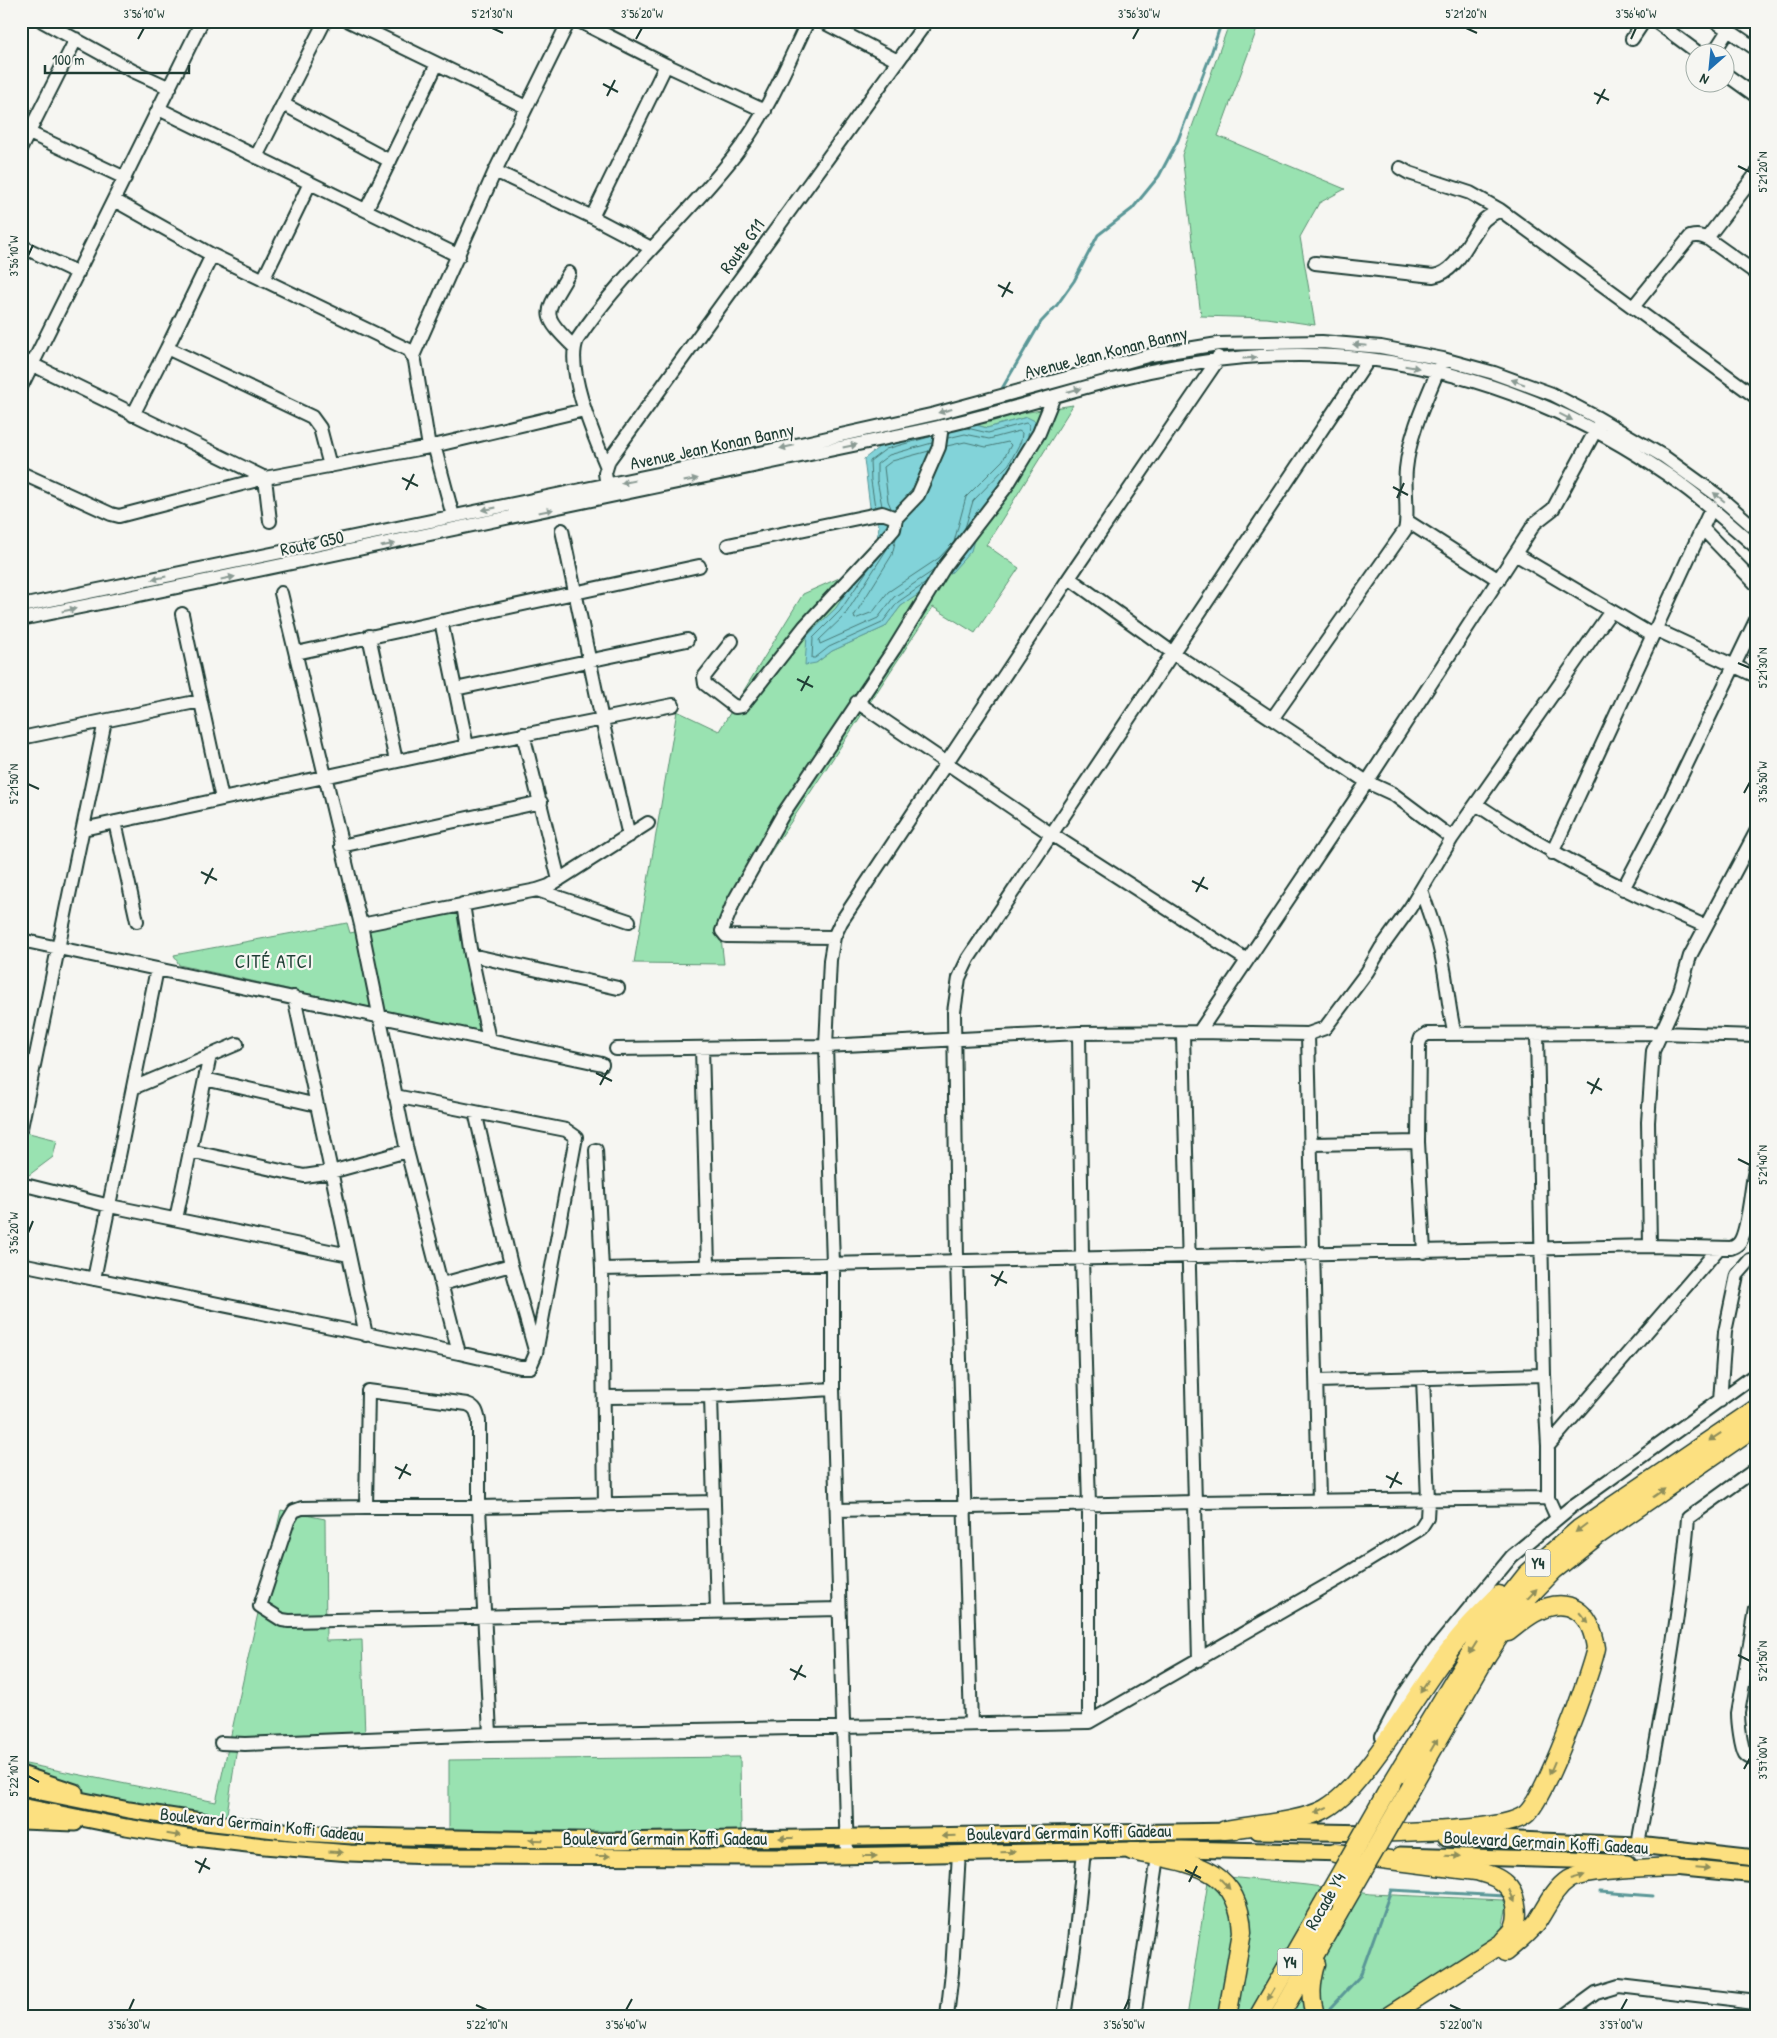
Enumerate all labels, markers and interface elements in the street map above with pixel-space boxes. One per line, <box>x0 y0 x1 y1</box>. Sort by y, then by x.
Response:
text: 3°56'10"W <box>124 5 165 22</box>
text: 5°21'30"N <box>472 5 512 22</box>
text: 3°56'20"W <box>621 5 664 22</box>
text: 3°56'30"W <box>1118 5 1160 22</box>
text: 5°21'20"N <box>1446 5 1486 22</box>
text: 3°56'40"W <box>1616 5 1657 22</box>
scale bar <box>45 42 189 74</box>
north arrow <box>1684 42 1734 92</box>
text: 100 m <box>52 49 85 70</box>
text: N <box>1696 70 1712 90</box>
text: 5°21'20"N <box>1754 152 1771 192</box>
street label: Route G11 <box>714 214 770 278</box>
text: 3°56'10"W <box>5 235 22 276</box>
street label: Avenue Jean Konan Banny <box>1022 320 1190 384</box>
one-way arrow <box>1352 341 1368 349</box>
one-way arrow <box>1243 354 1259 362</box>
one-way arrow <box>1405 363 1421 371</box>
one-way arrow <box>1510 378 1525 386</box>
one-way arrow <box>1066 386 1081 394</box>
one-way arrow <box>937 407 952 415</box>
one-way arrow <box>1559 413 1573 421</box>
street label: Avenue Jean Konan Banny <box>628 416 797 476</box>
one-way arrow <box>842 442 857 450</box>
one-way arrow <box>778 444 794 452</box>
one-way arrow <box>683 476 698 484</box>
one-way arrow <box>620 478 635 486</box>
one-way arrow <box>1713 491 1726 502</box>
one-way arrow <box>482 505 497 513</box>
one-way arrow <box>539 507 554 515</box>
street label: Route G50 <box>278 524 346 562</box>
one-way arrow <box>380 541 395 549</box>
one-way arrow <box>221 573 237 581</box>
one-way arrow <box>151 574 167 582</box>
one-way arrow <box>61 605 77 613</box>
text: 5°21'30"N <box>1754 648 1771 688</box>
text: 3°56'50"W <box>1754 761 1771 803</box>
text: 5°21'50"N <box>5 764 22 804</box>
district label: CITÉ ATCI <box>235 948 313 974</box>
text: 5°21'40"N <box>1754 1145 1771 1185</box>
text: 3°56'20"W <box>5 1211 22 1254</box>
one-way arrow <box>1709 1432 1722 1442</box>
one-way arrow <box>1652 1488 1666 1498</box>
one-way arrow <box>1574 1523 1588 1533</box>
road number: Y4 <box>1526 1550 1550 1576</box>
one-way arrow <box>1526 1587 1537 1600</box>
one-way arrow <box>1578 1611 1589 1624</box>
one-way arrow <box>1469 1641 1478 1655</box>
text: 5°21'50"N <box>1754 1641 1771 1681</box>
one-way arrow <box>1420 1680 1429 1694</box>
text: 3°57'00"W <box>1754 1736 1771 1779</box>
one-way arrow <box>1430 1738 1439 1751</box>
text: 5°22'10"N <box>5 1756 22 1796</box>
one-way arrow <box>1547 1761 1555 1775</box>
street label: Boulevard Germain Koffi Gadeau <box>159 1801 365 1847</box>
one-way arrow <box>1314 1806 1328 1814</box>
street label: Boulevard Germain Koffi Gadeau <box>966 1818 1172 1846</box>
street label: Boulevard Germain Koffi Gadeau <box>1443 1824 1649 1860</box>
street label: Boulevard Germain Koffi Gadeau <box>563 1826 767 1851</box>
one-way arrow <box>166 1832 182 1840</box>
one-way arrow <box>940 1832 956 1840</box>
one-way arrow <box>778 1834 794 1842</box>
one-way arrow <box>528 1836 544 1844</box>
one-way arrow <box>1000 1847 1016 1855</box>
one-way arrow <box>328 1848 344 1856</box>
one-way arrow <box>863 1852 879 1860</box>
one-way arrow <box>1446 1852 1462 1860</box>
one-way arrow <box>595 1853 611 1861</box>
one-way arrow <box>1695 1865 1711 1873</box>
street label: Rocade Y4 <box>1299 1867 1352 1934</box>
one-way arrow <box>1571 1872 1586 1880</box>
one-way arrow <box>1219 1878 1231 1890</box>
one-way arrow <box>1508 1889 1516 1903</box>
road number: Y4 <box>1278 1948 1302 1975</box>
one-way arrow <box>1266 1987 1275 2000</box>
text: 3°56'30"W <box>108 2016 150 2033</box>
text: 5°22'10"N <box>467 2016 507 2033</box>
text: 3°56'40"W <box>606 2016 647 2033</box>
text: 3°56'50"W <box>1103 2016 1145 2033</box>
text: 5°22'00"N <box>1440 2016 1482 2033</box>
text: 3°57'00"W <box>1600 2016 1643 2033</box>

